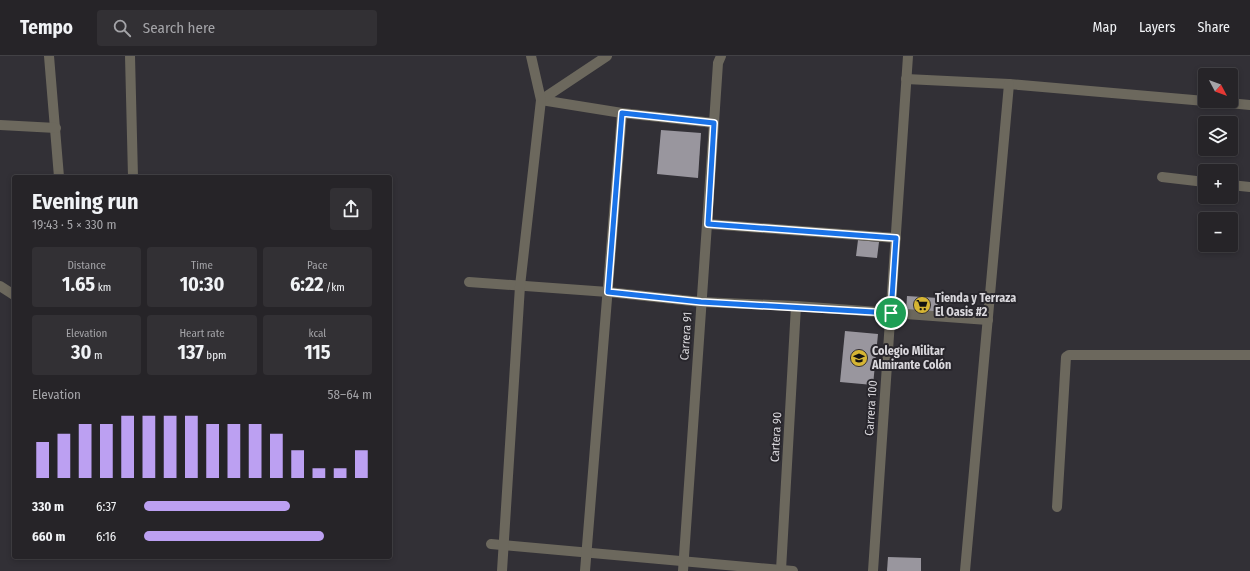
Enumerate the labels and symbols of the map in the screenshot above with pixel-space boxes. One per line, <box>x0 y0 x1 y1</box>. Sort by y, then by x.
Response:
north arrow <box>1198 68 1238 108</box>
place label: Tienda y Terraza El Oasis #2 <box>935 291 1016 319</box>
supermarket icon: Tienda y Terraza El Oasis #2 <box>912 295 932 315</box>
pin <box>874 296 908 330</box>
street label: Carrera 91 <box>677 311 695 361</box>
place label: Colegio Militar Almirante Colón <box>871 344 951 372</box>
school or university icon: Colegio Militar Almirante Colón <box>849 348 869 368</box>
street label: Carrera 100 <box>862 380 880 436</box>
street label: Cartera 90 <box>768 412 784 462</box>

